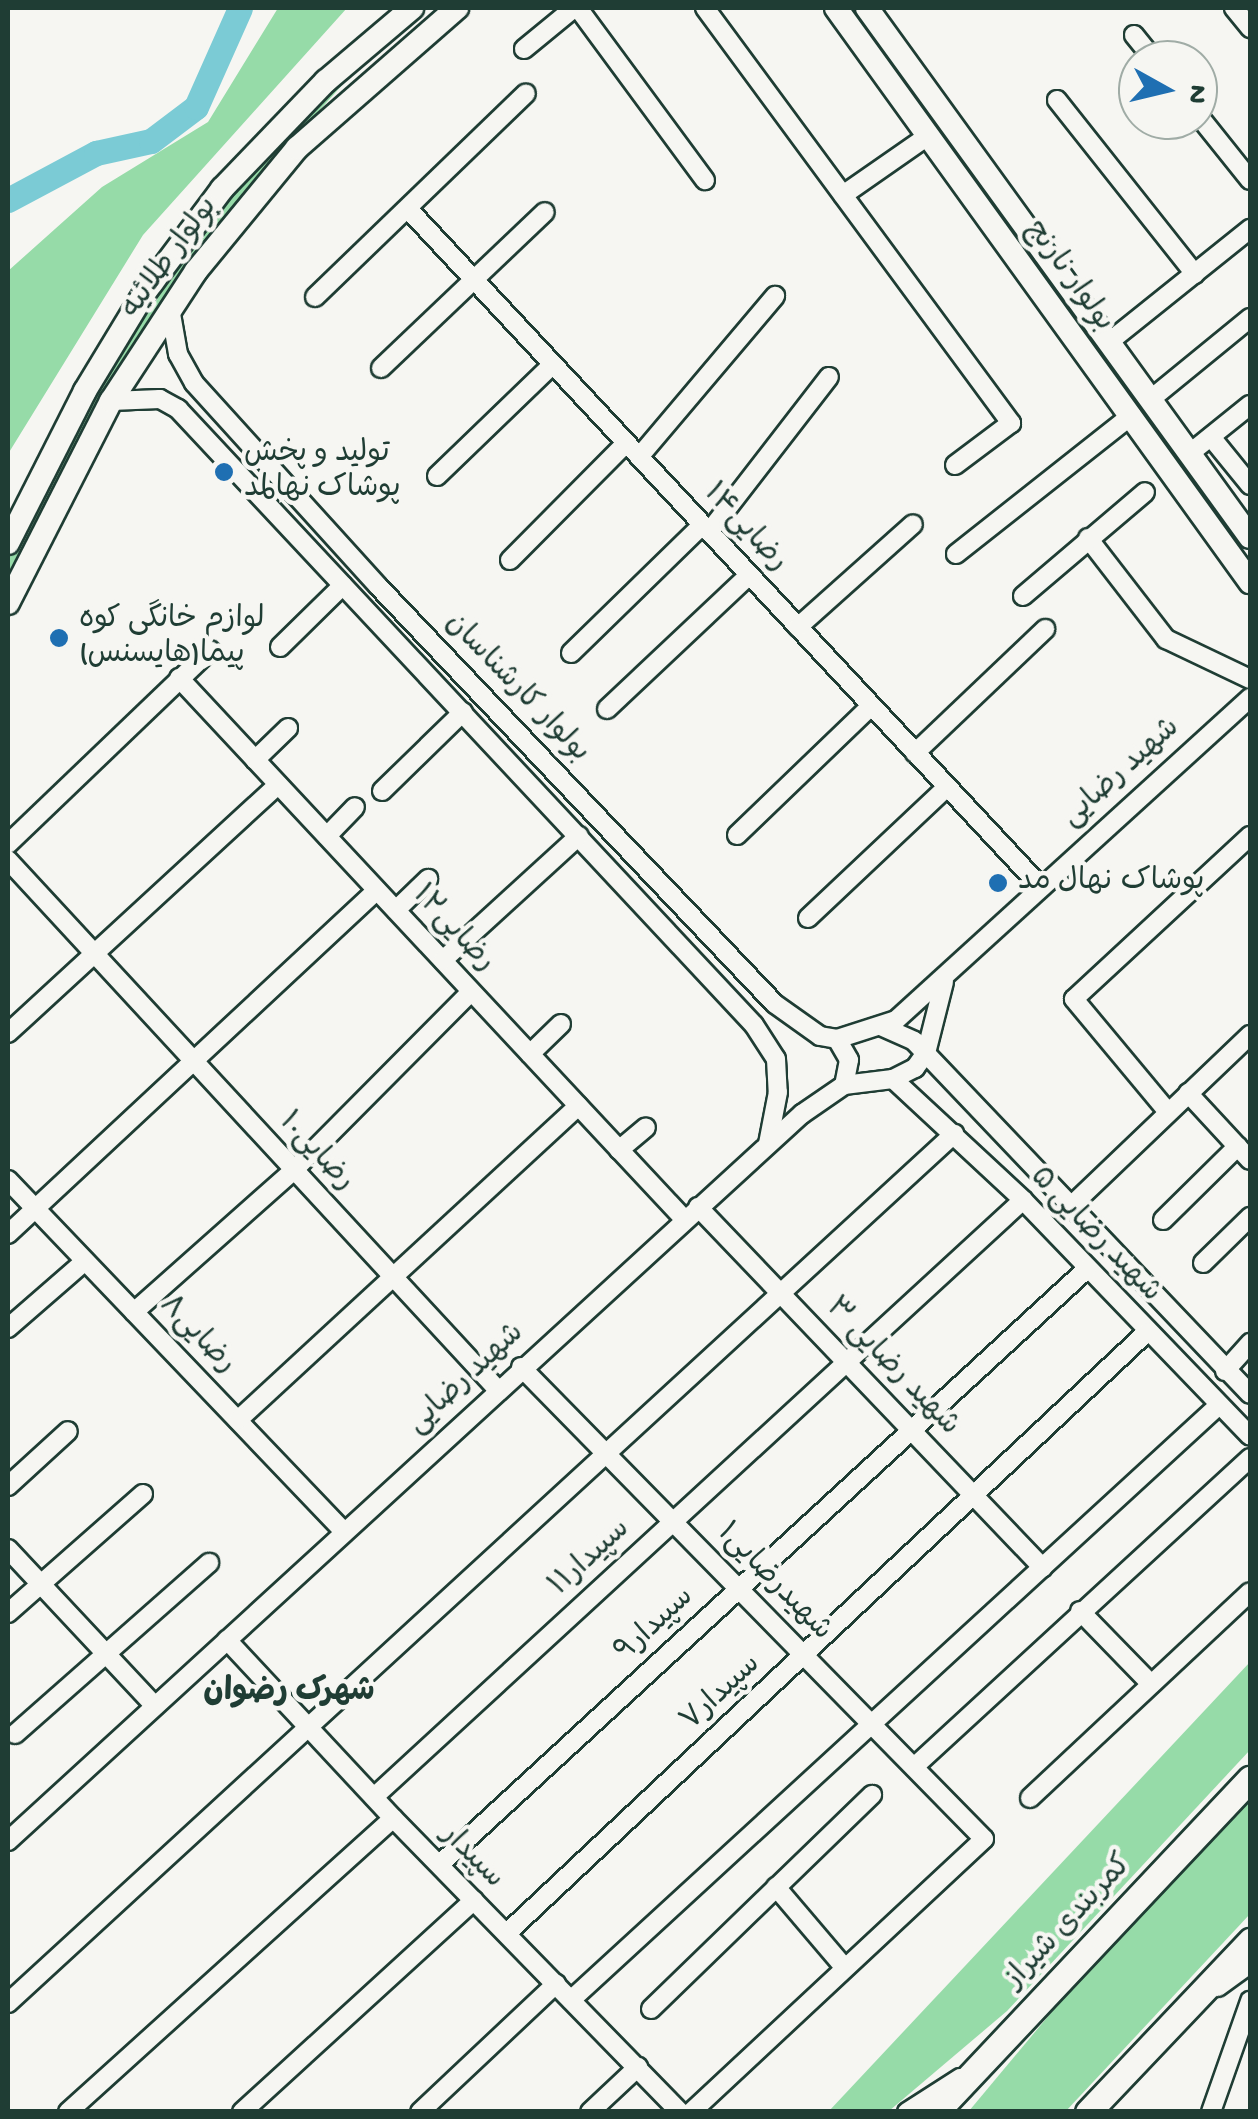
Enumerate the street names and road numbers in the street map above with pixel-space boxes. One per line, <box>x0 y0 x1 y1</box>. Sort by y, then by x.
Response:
street label: بولوار طلائیه <box>115 191 227 327</box>
street label: بولوار نارنج <box>1016 214 1120 340</box>
street label: رضایی۱۴ <box>694 477 794 581</box>
street label: بولوار کارشناسان <box>436 607 596 771</box>
street label: شهید رضایی <box>1055 712 1189 836</box>
street label: رضایی۱۲ <box>403 879 501 981</box>
street label: رضایی۱۰ <box>269 1106 361 1200</box>
street label: شهید رضایی ۵ <box>1020 1161 1168 1311</box>
street label: رضایی۸ <box>150 1289 242 1383</box>
street label: شهید رضایی ۳ <box>816 1291 966 1445</box>
street label: شهید رضایی <box>401 1317 533 1443</box>
street label: سپیدار۱۱ <box>543 1513 639 1605</box>
street label: شهیدرضایی۱ <box>708 1516 838 1650</box>
street label: سپیدار۹ <box>609 1581 703 1671</box>
street label: سپیدار۷ <box>674 1648 770 1740</box>
street label: سپیدار <box>432 1819 510 1897</box>
street label: کمربندی شیراز <box>998 1848 1142 1998</box>

